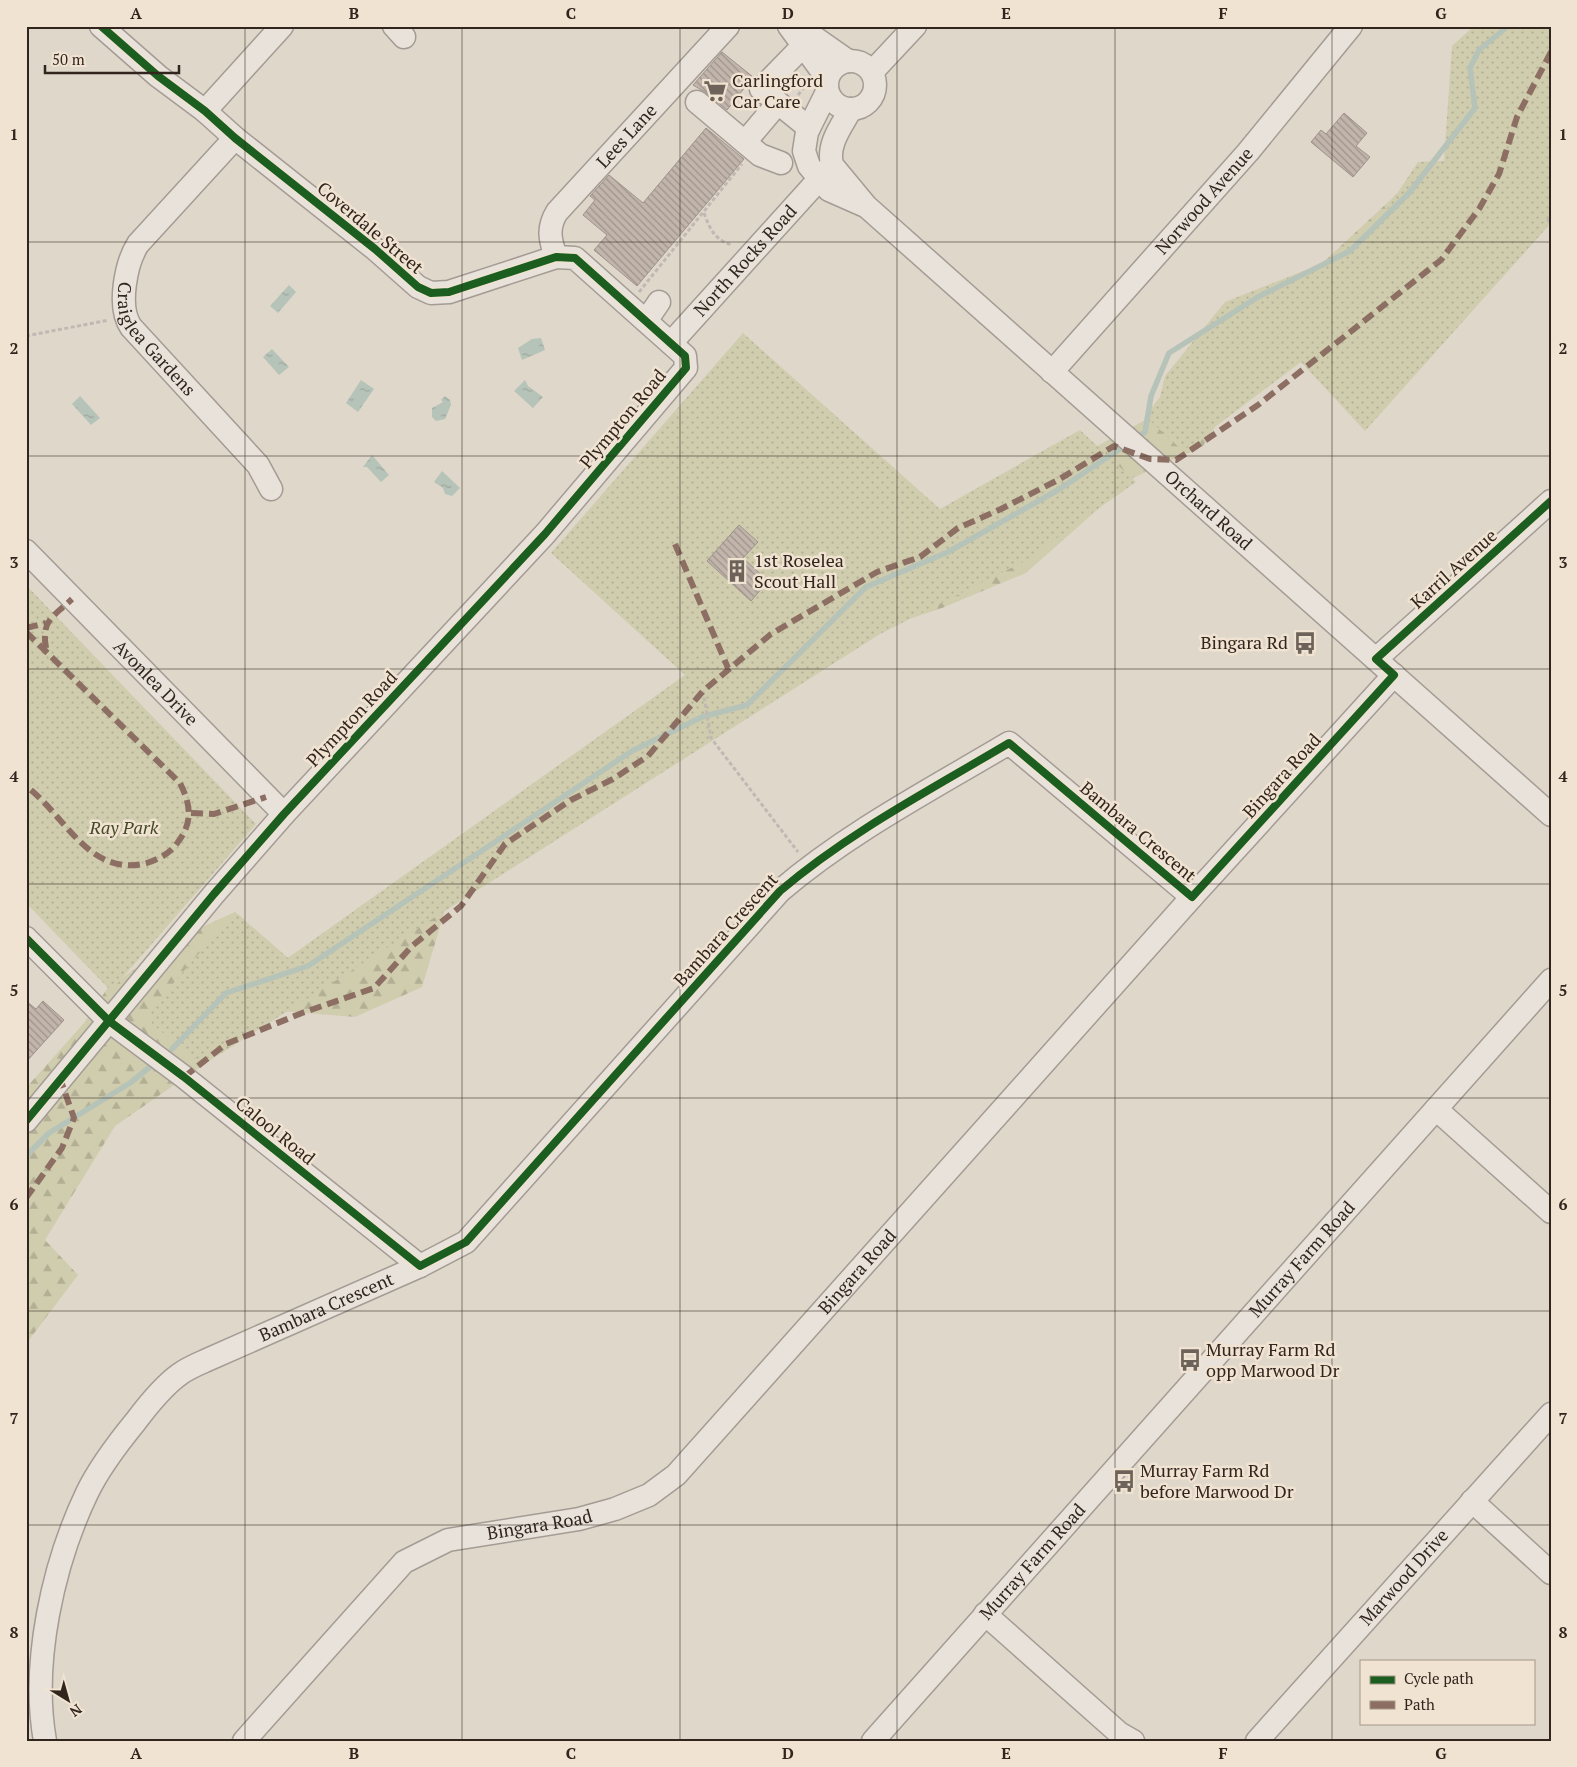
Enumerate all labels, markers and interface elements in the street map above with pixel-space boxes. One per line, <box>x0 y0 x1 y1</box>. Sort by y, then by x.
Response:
text: A <box>130 2 142 24</box>
text: B <box>349 2 359 24</box>
text: C <box>566 2 576 24</box>
text: D <box>782 2 794 24</box>
text: E <box>1001 2 1011 24</box>
text: F <box>1218 2 1228 24</box>
text: G <box>1435 2 1447 24</box>
scale bar <box>45 42 179 74</box>
text: 50 m <box>52 49 85 69</box>
place label: Carlingford Car Care <box>732 68 823 113</box>
supermarket icon: Carlingford Car Care <box>702 78 728 104</box>
street label: Lees Lane <box>590 98 662 173</box>
text: 1 <box>9 123 19 145</box>
text: 1 <box>1558 123 1568 145</box>
street label: Norwood Avenue <box>1149 142 1258 259</box>
street label: Coverdale Street <box>313 176 429 279</box>
street label: North Rocks Road <box>688 199 802 321</box>
street label: Craiglea Gardens <box>113 281 201 401</box>
text: 2 <box>9 337 19 359</box>
text: 2 <box>1558 337 1568 359</box>
street label: Plympton Road <box>574 364 671 473</box>
street label: Orchard Road <box>1160 464 1258 555</box>
street label: Karril Avenue <box>1405 523 1502 613</box>
place label: 1st Roselea Scout Hall <box>754 548 844 593</box>
text: 3 <box>9 551 19 573</box>
text: 3 <box>1558 551 1568 573</box>
building icon: 1st Roselea Scout Hall <box>724 558 750 584</box>
place label: Bingara Rd <box>1200 630 1288 654</box>
bus stop icon: Bingara Rd <box>1292 630 1318 656</box>
street label: Avonlea Drive <box>109 634 204 731</box>
street label: Plympton Road <box>301 665 402 771</box>
street label: Bingara Road <box>1237 728 1326 823</box>
text: 4 <box>9 765 19 787</box>
text: 4 <box>1558 765 1568 787</box>
street label: Bambara Crescent <box>1075 775 1202 887</box>
park label: Ray Park <box>89 815 159 839</box>
street label: Bambara Crescent <box>668 867 783 991</box>
text: 5 <box>9 979 19 1001</box>
text: 5 <box>1558 979 1568 1001</box>
street label: Calool Road <box>231 1091 320 1170</box>
text: 6 <box>9 1193 19 1215</box>
text: 6 <box>1558 1193 1568 1215</box>
street label: Murray Farm Road <box>1243 1195 1360 1322</box>
street label: Bingara Road <box>812 1224 901 1319</box>
street label: Bambara Crescent <box>255 1266 397 1347</box>
place label: Murray Farm Rd opp Marwood Dr <box>1206 1337 1339 1382</box>
bus stop icon: Murray Farm Rd opp Marwood Dr <box>1177 1347 1203 1373</box>
text: 7 <box>9 1407 19 1429</box>
text: 7 <box>1558 1407 1568 1429</box>
place label: Murray Farm Rd before Marwood Dr <box>1140 1458 1294 1503</box>
bus stop icon: Murray Farm Rd before Marwood Dr <box>1111 1468 1137 1494</box>
street label: Murray Farm Road <box>974 1498 1090 1624</box>
street label: Bingara Road <box>485 1503 595 1545</box>
street label: Marwood Drive <box>1354 1523 1453 1630</box>
text: 8 <box>9 1621 19 1643</box>
text: 8 <box>1558 1621 1568 1643</box>
legend <box>1360 1660 1534 1724</box>
text: Cycle path <box>1404 1668 1474 1688</box>
north arrow <box>42 1674 92 1724</box>
text: Path <box>1404 1694 1435 1714</box>
text: N <box>66 1700 86 1722</box>
text: A <box>130 1742 142 1764</box>
text: B <box>349 1742 359 1764</box>
text: C <box>566 1742 576 1764</box>
text: D <box>782 1742 794 1764</box>
text: E <box>1001 1742 1011 1764</box>
text: F <box>1218 1742 1228 1764</box>
text: G <box>1435 1742 1447 1764</box>

